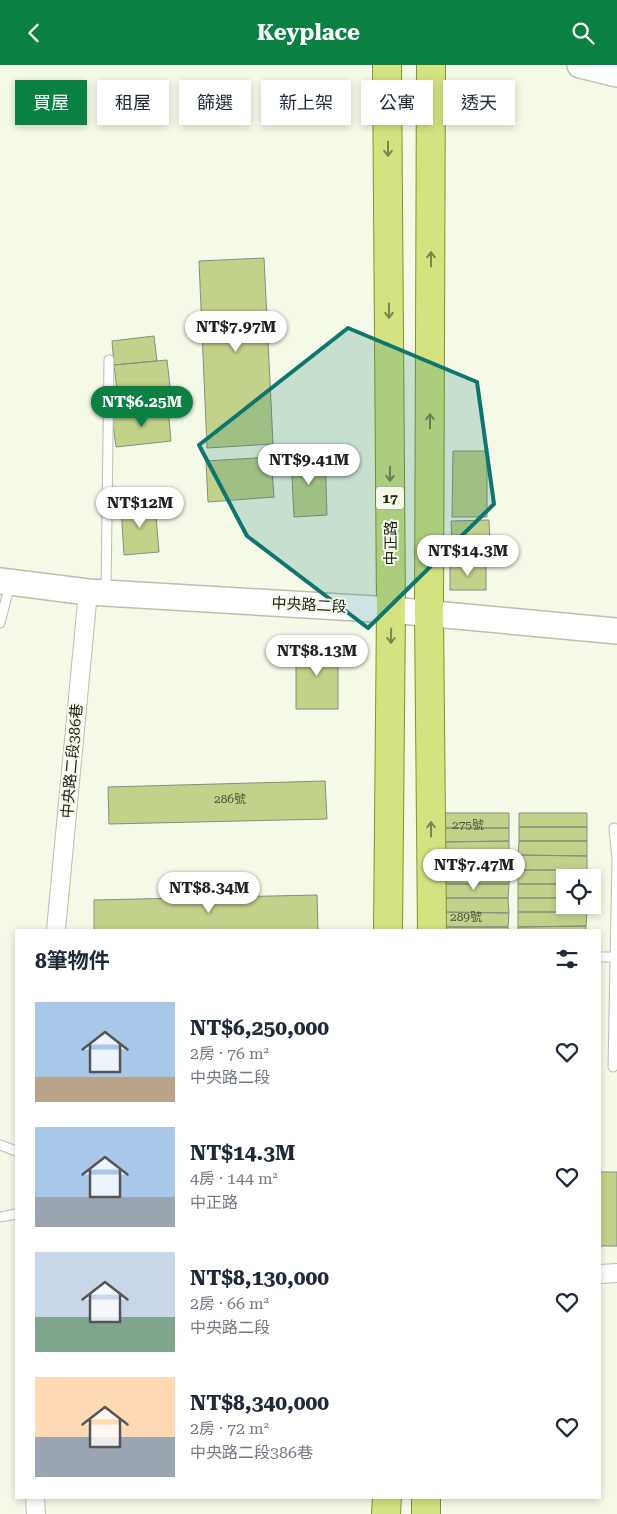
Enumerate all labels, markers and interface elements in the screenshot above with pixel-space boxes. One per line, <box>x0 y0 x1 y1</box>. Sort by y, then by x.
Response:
icon: back <box>20 19 48 47</box>
icon: search <box>569 19 597 47</box>
text: Keyplace <box>257 20 360 45</box>
chip: 買屋 <box>15 80 87 125</box>
chip: 租屋 <box>97 80 169 125</box>
chip: 篩選 <box>179 80 251 125</box>
chip: 新上架 <box>261 80 351 125</box>
chip: 公寓 <box>361 80 433 125</box>
chip: 透天 <box>443 80 515 125</box>
one-way arrow <box>383 140 393 156</box>
one-way arrow <box>426 251 436 268</box>
one-way arrow <box>384 302 394 319</box>
pin: NT$7.97M <box>184 311 288 353</box>
text: NT$7.97M <box>196 317 276 336</box>
pin: NT$6.25M <box>90 385 194 428</box>
text: NT$6.25M <box>102 392 182 411</box>
one-way arrow <box>425 414 435 430</box>
pin: NT$9.41M <box>257 443 361 486</box>
text: NT$9.41M <box>269 450 349 469</box>
one-way arrow <box>385 465 395 481</box>
pin: NT$12M <box>99 487 181 529</box>
road number: 17 <box>376 487 404 509</box>
text: NT$12M <box>107 493 173 512</box>
street label: 中正路 <box>382 520 400 566</box>
pin: NT$14.3M <box>416 535 520 577</box>
text: NT$14.3M <box>428 541 508 560</box>
street label: 中央路二段 <box>271 594 347 616</box>
one-way arrow <box>386 628 396 644</box>
pin: NT$8.13M <box>265 635 369 677</box>
text: NT$8.13M <box>277 641 357 660</box>
street label: 中央路二段386巷 <box>58 703 86 819</box>
house number: 286號 <box>214 792 246 806</box>
house number: 275號 <box>452 818 484 832</box>
one-way arrow <box>426 821 436 838</box>
pin: NT$7.47M <box>422 849 526 891</box>
text: NT$7.47M <box>434 855 514 874</box>
map controls <box>556 869 601 914</box>
button: locate <box>556 869 601 914</box>
pin: NT$8.34M <box>157 871 261 914</box>
text: NT$8.34M <box>169 878 249 897</box>
house number: 289號 <box>450 910 482 924</box>
icon: filters <box>553 945 581 973</box>
text: 8筆物件 <box>35 949 110 973</box>
text: NT$6,250,000 <box>190 1016 329 1040</box>
icon: home <box>75 1022 135 1082</box>
icon: heart <box>553 1038 581 1066</box>
text: 2房 · 76 m² <box>190 1044 269 1063</box>
text: 中央路二段 <box>190 1068 270 1087</box>
text: NT$14.3M <box>190 1141 295 1165</box>
icon: home <box>75 1147 135 1207</box>
icon: heart <box>553 1163 581 1191</box>
text: 4房 · 144 m² <box>190 1169 278 1188</box>
text: 中正路 <box>190 1193 238 1212</box>
text: NT$8,130,000 <box>190 1266 329 1290</box>
icon: home <box>75 1272 135 1332</box>
icon: heart <box>553 1288 581 1316</box>
text: 2房 · 66 m² <box>190 1294 269 1313</box>
text: 中央路二段 <box>190 1318 270 1337</box>
text: NT$8,340,000 <box>190 1391 329 1415</box>
icon: home <box>75 1397 135 1457</box>
icon: heart <box>553 1413 581 1441</box>
text: 2房 · 72 m² <box>190 1419 269 1438</box>
text: 中央路二段386巷 <box>190 1443 313 1462</box>

